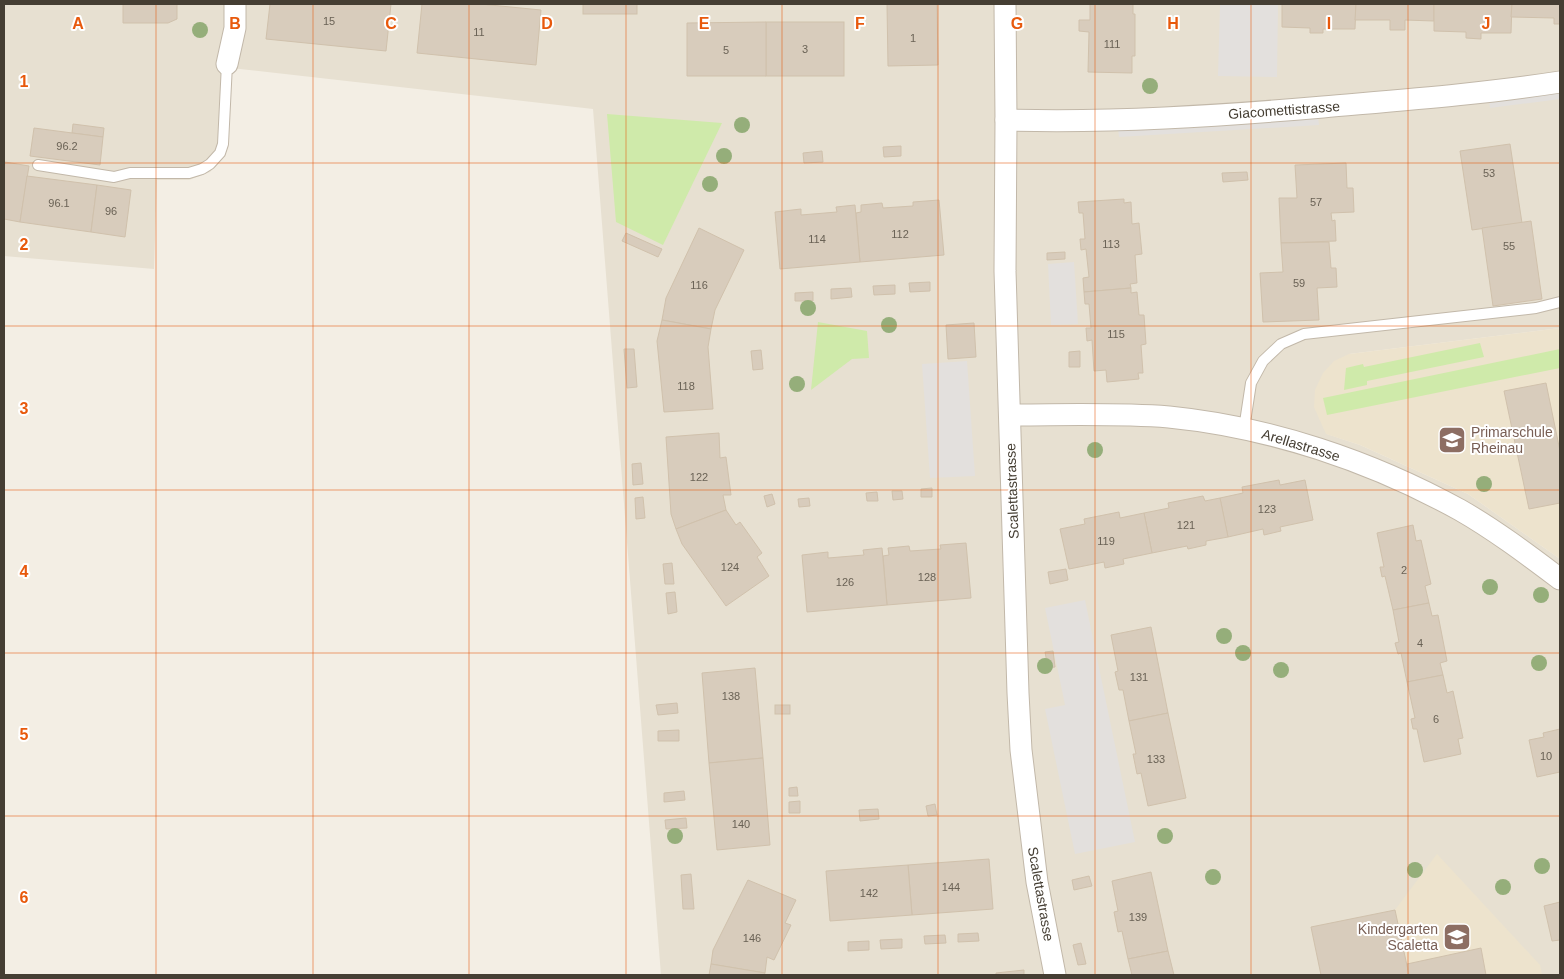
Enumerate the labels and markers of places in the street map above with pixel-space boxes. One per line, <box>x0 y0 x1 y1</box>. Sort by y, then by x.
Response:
place label: Primarschule Rheinau <box>1471 424 1553 456</box>
school or university icon: Primarschule Rheinau <box>1437 425 1467 455</box>
place label: Kindergarten Scaletta <box>1358 921 1438 953</box>
school or university icon: Kindergarten Scaletta <box>1442 922 1472 952</box>

